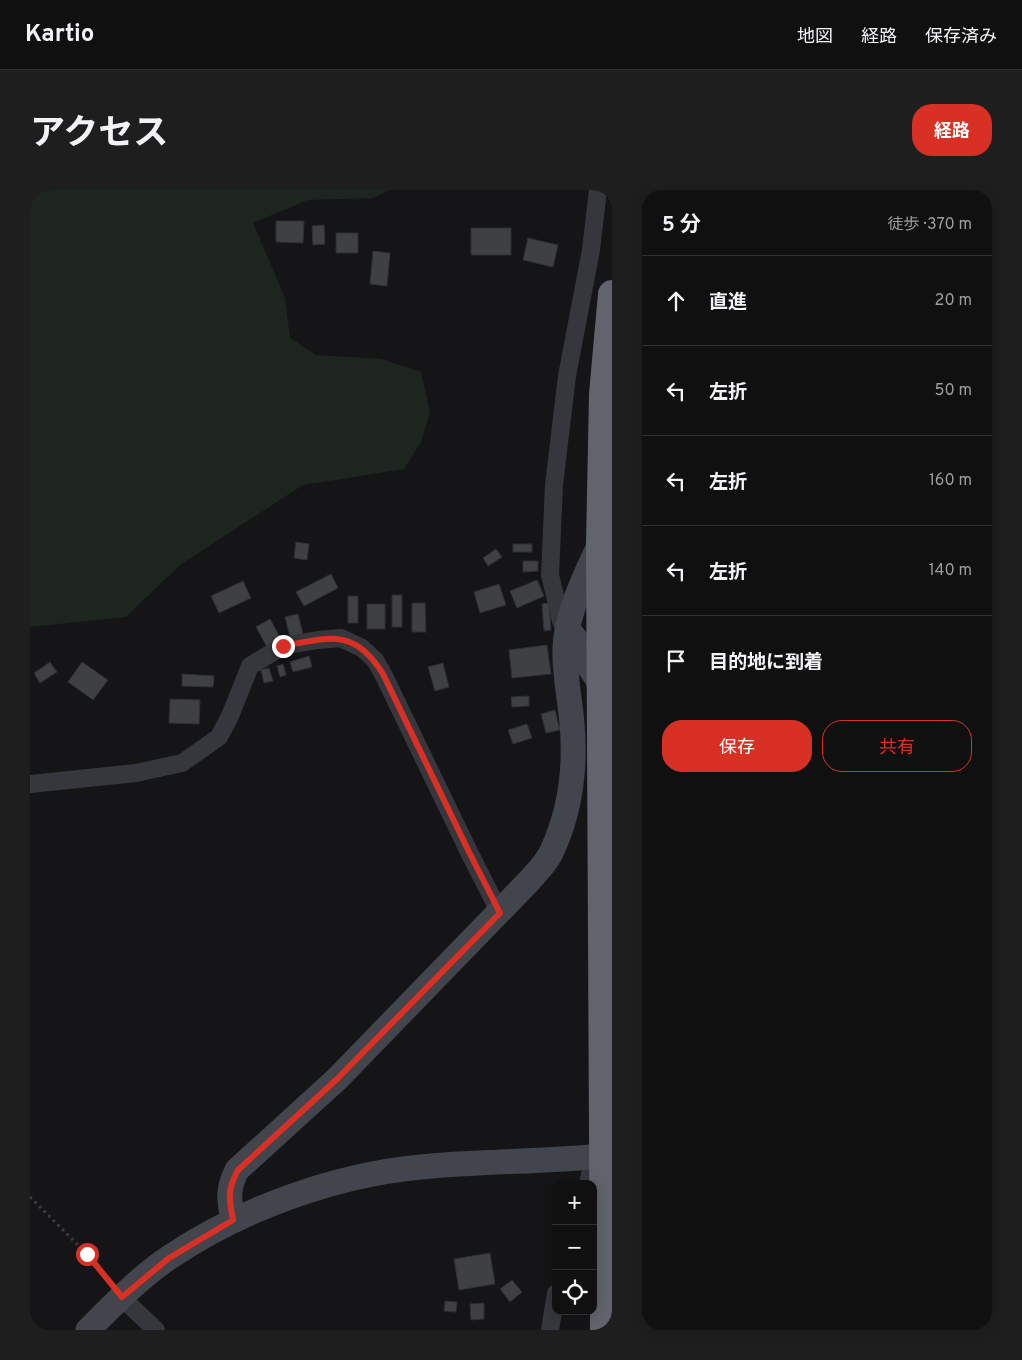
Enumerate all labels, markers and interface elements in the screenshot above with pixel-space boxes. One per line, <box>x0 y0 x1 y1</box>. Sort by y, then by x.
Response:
text: Kartio <box>25 20 94 50</box>
text: 地図 <box>797 26 833 49</box>
text: 経路 <box>861 26 897 49</box>
text: 保存済み <box>925 26 997 49</box>
button: 経路 <box>912 104 992 156</box>
text: アクセス <box>30 113 168 157</box>
text: 5 分 <box>662 212 701 239</box>
text: 徒歩 · 370 m <box>888 215 972 235</box>
icon: ahead <box>662 287 690 315</box>
text: 直進 <box>709 291 747 315</box>
text: 20 m <box>935 291 972 311</box>
icon: left <box>662 377 690 405</box>
text: 左折 <box>709 381 747 405</box>
text: 50 m <box>935 381 972 401</box>
icon: left <box>662 467 690 495</box>
text: 左折 <box>709 471 747 495</box>
text: 160 m <box>929 471 972 491</box>
icon: left <box>662 557 690 585</box>
text: 左折 <box>709 561 747 585</box>
text: 140 m <box>929 561 972 581</box>
route end <box>272 635 295 658</box>
icon: arrive <box>662 647 690 675</box>
text: 目的地に到着 <box>709 651 823 675</box>
button: 保存 <box>662 720 812 772</box>
button: 共有 <box>822 720 972 772</box>
map controls <box>552 1180 597 1315</box>
button: + <box>552 1180 597 1225</box>
button: − <box>552 1225 597 1270</box>
route start <box>76 1243 99 1266</box>
button: locate <box>552 1270 597 1315</box>

